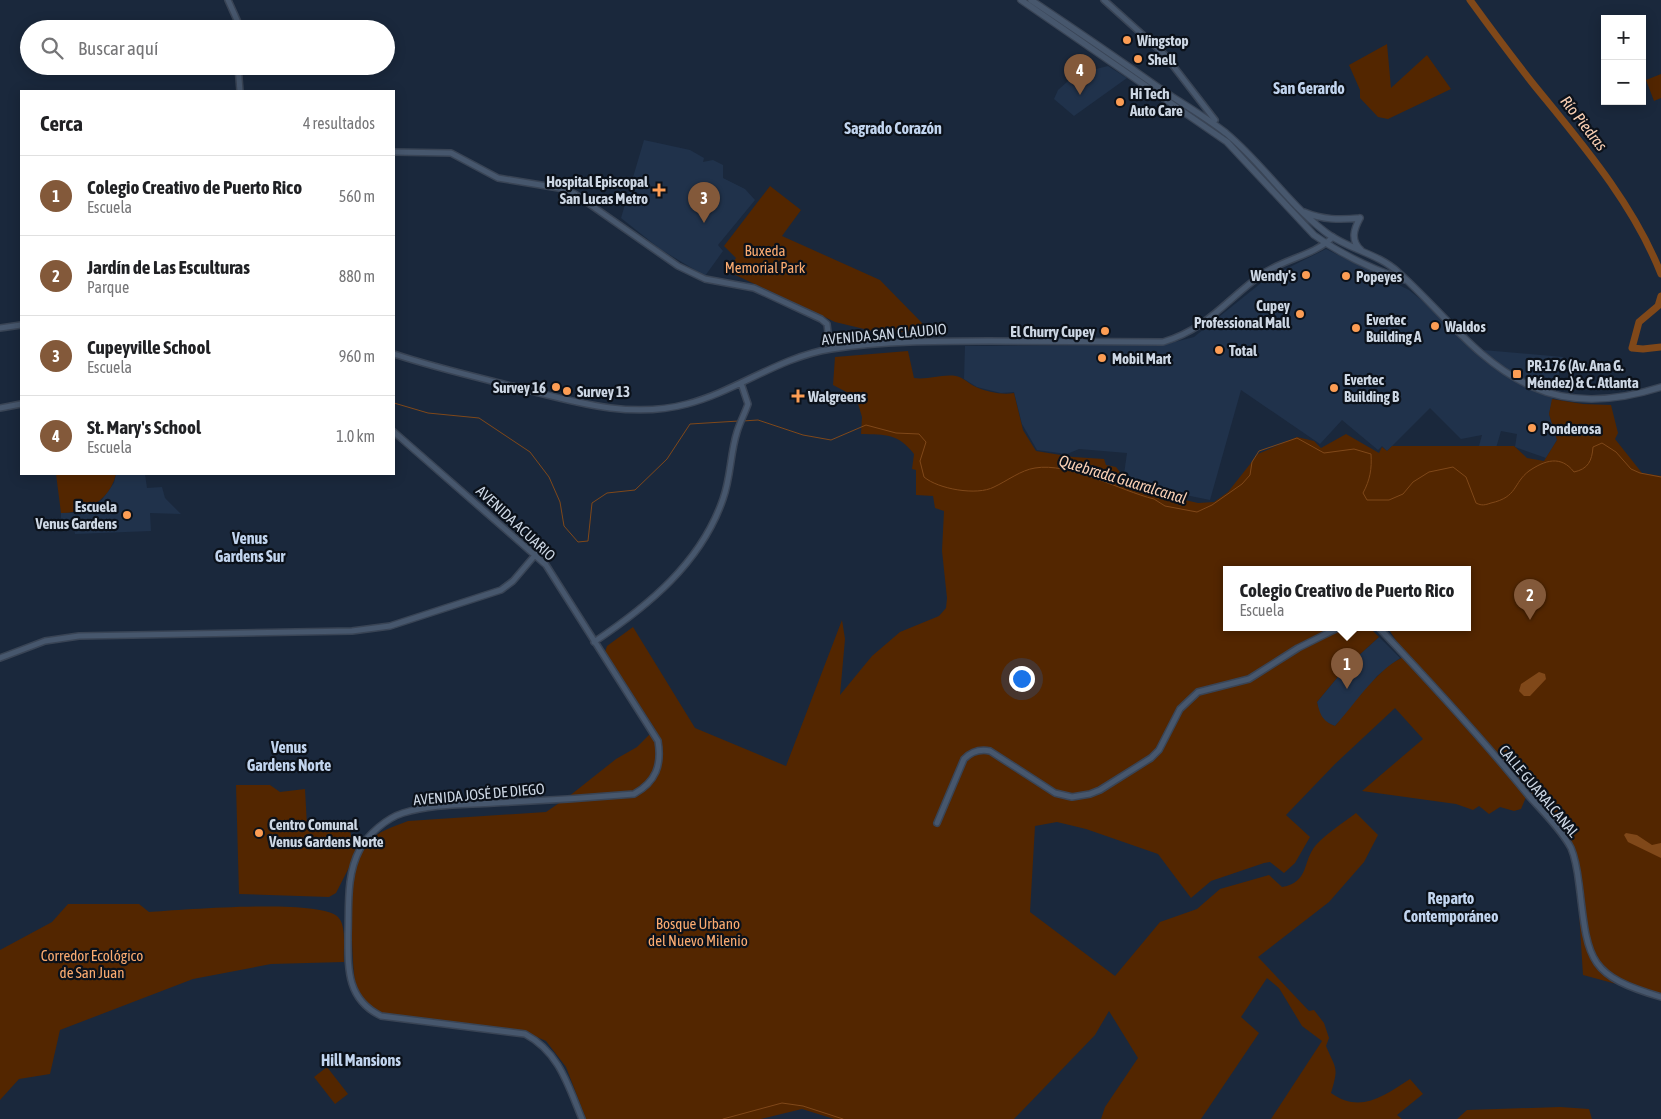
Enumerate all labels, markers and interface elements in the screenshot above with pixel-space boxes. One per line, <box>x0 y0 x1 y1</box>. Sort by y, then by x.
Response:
map controls <box>1601 15 1646 105</box>
button: + <box>1601 15 1646 60</box>
search box <box>20 20 395 75</box>
place label: Wingstop <box>1136 32 1189 49</box>
icon: search <box>38 34 66 62</box>
marker: Wingstop <box>1121 34 1133 46</box>
text: Buscar aquí <box>78 37 158 59</box>
place label: Shell <box>1148 51 1177 68</box>
marker: Shell <box>1132 53 1144 65</box>
pin: 4 <box>1064 54 1096 95</box>
button: − <box>1601 60 1646 105</box>
district label: San Gerardo <box>1273 79 1345 97</box>
place label: Hi Tech Auto Care <box>1129 85 1183 119</box>
water label: Río Piedras <box>1557 92 1611 154</box>
marker: Hi Tech Auto Care <box>1114 96 1126 108</box>
text: Cerca <box>40 111 83 135</box>
text: 4 resultados <box>303 114 375 132</box>
district label: Sagrado Corazón <box>844 119 942 137</box>
place label: Hospital Episcopal San Lucas Metro <box>546 173 649 207</box>
text: Colegio Creativo de Puerto Rico <box>87 176 302 198</box>
pin: 3 <box>688 182 720 223</box>
marker: Hospital Episcopal San Lucas Metro <box>652 183 666 197</box>
text: 1 <box>52 187 60 205</box>
text: 560 m <box>339 187 375 205</box>
text: Escuela <box>87 198 132 216</box>
park label: Buxeda Memorial Park <box>725 242 806 276</box>
text: Jardín de Las Esculturas <box>87 256 250 278</box>
text: 2 <box>52 267 60 285</box>
text: 880 m <box>339 267 375 285</box>
place label: Wendy's <box>1249 267 1297 284</box>
place label: Popeyes <box>1356 268 1403 285</box>
marker: Wendy's <box>1300 269 1312 281</box>
marker: Popeyes <box>1340 270 1352 282</box>
text: Parque <box>87 278 129 296</box>
place label: Cupey Professional Mall <box>1194 297 1291 331</box>
marker: Cupey Professional Mall <box>1294 308 1306 320</box>
place label: Evertec Building A <box>1366 311 1422 345</box>
place label: Waldos <box>1444 318 1486 335</box>
street label: AVENIDA SAN CLAUDIO <box>821 320 948 348</box>
marker: Waldos <box>1429 320 1441 332</box>
marker: Evertec Building A <box>1350 322 1362 334</box>
place label: El Churry Cupey <box>1010 323 1096 340</box>
marker: El Churry Cupey <box>1099 325 1111 337</box>
text: Cupeyville School <box>87 336 210 358</box>
place label: Total <box>1229 342 1258 359</box>
marker: Total <box>1213 344 1225 356</box>
text: 3 <box>52 347 60 365</box>
text: 960 m <box>339 347 375 365</box>
place label: Mobil Mart <box>1112 350 1172 367</box>
marker: Mobil Mart <box>1096 352 1108 364</box>
place label: PR-176 (Av. Ana G. Méndez) & C. Atlanta <box>1527 357 1639 391</box>
text: Escuela <box>87 358 132 376</box>
marker: PR-176 (Av. Ana G. Méndez) & C. Atlanta <box>1511 368 1523 380</box>
place label: Evertec Building B <box>1344 371 1400 405</box>
place label: Survey 16 <box>493 379 546 396</box>
marker: Survey 16 <box>550 381 562 393</box>
marker: Evertec Building B <box>1328 382 1340 394</box>
place label: Survey 13 <box>577 383 630 400</box>
marker: Survey 13 <box>561 385 573 397</box>
place label: Walgreens <box>807 388 867 405</box>
marker: Walgreens <box>792 390 804 402</box>
text: St. Mary's School <box>87 416 201 438</box>
place label: Ponderosa <box>1542 420 1601 437</box>
marker: Ponderosa <box>1526 422 1538 434</box>
text: 4 <box>52 427 60 445</box>
text: 1.0 km <box>336 427 375 445</box>
text: Escuela <box>87 438 132 456</box>
water label: Quebrada Guaralcanal <box>1057 451 1189 507</box>
street label: AVENIDA ACUARIO <box>473 482 559 564</box>
place label: Escuela Venus Gardens <box>35 498 118 532</box>
marker: Escuela Venus Gardens <box>121 509 133 521</box>
district label: Venus Gardens Sur <box>215 529 285 565</box>
popup <box>1223 566 1471 631</box>
text: Colegio Creativo de Puerto Rico <box>1239 579 1455 601</box>
pin: 2 <box>1514 579 1546 620</box>
text: Escuela <box>1239 601 1285 619</box>
pin: 1 <box>1331 648 1363 689</box>
your location <box>1009 666 1035 692</box>
district label: Venus Gardens Norte <box>247 738 331 774</box>
street label: CALLE GUARALCANAL <box>1496 742 1583 841</box>
street label: AVENIDA JOSÉ DE DIEGO <box>413 780 546 808</box>
place label: Centro Comunal Venus Gardens Norte <box>268 816 384 850</box>
marker: Centro Comunal Venus Gardens Norte <box>253 827 265 839</box>
district label: Reparto Contemporáneo <box>1403 889 1499 925</box>
park label: Bosque Urbano del Nuevo Milenio <box>648 915 748 949</box>
park label: Corredor Ecológico de San Juan <box>41 947 143 981</box>
district label: Hill Mansions <box>321 1051 401 1069</box>

